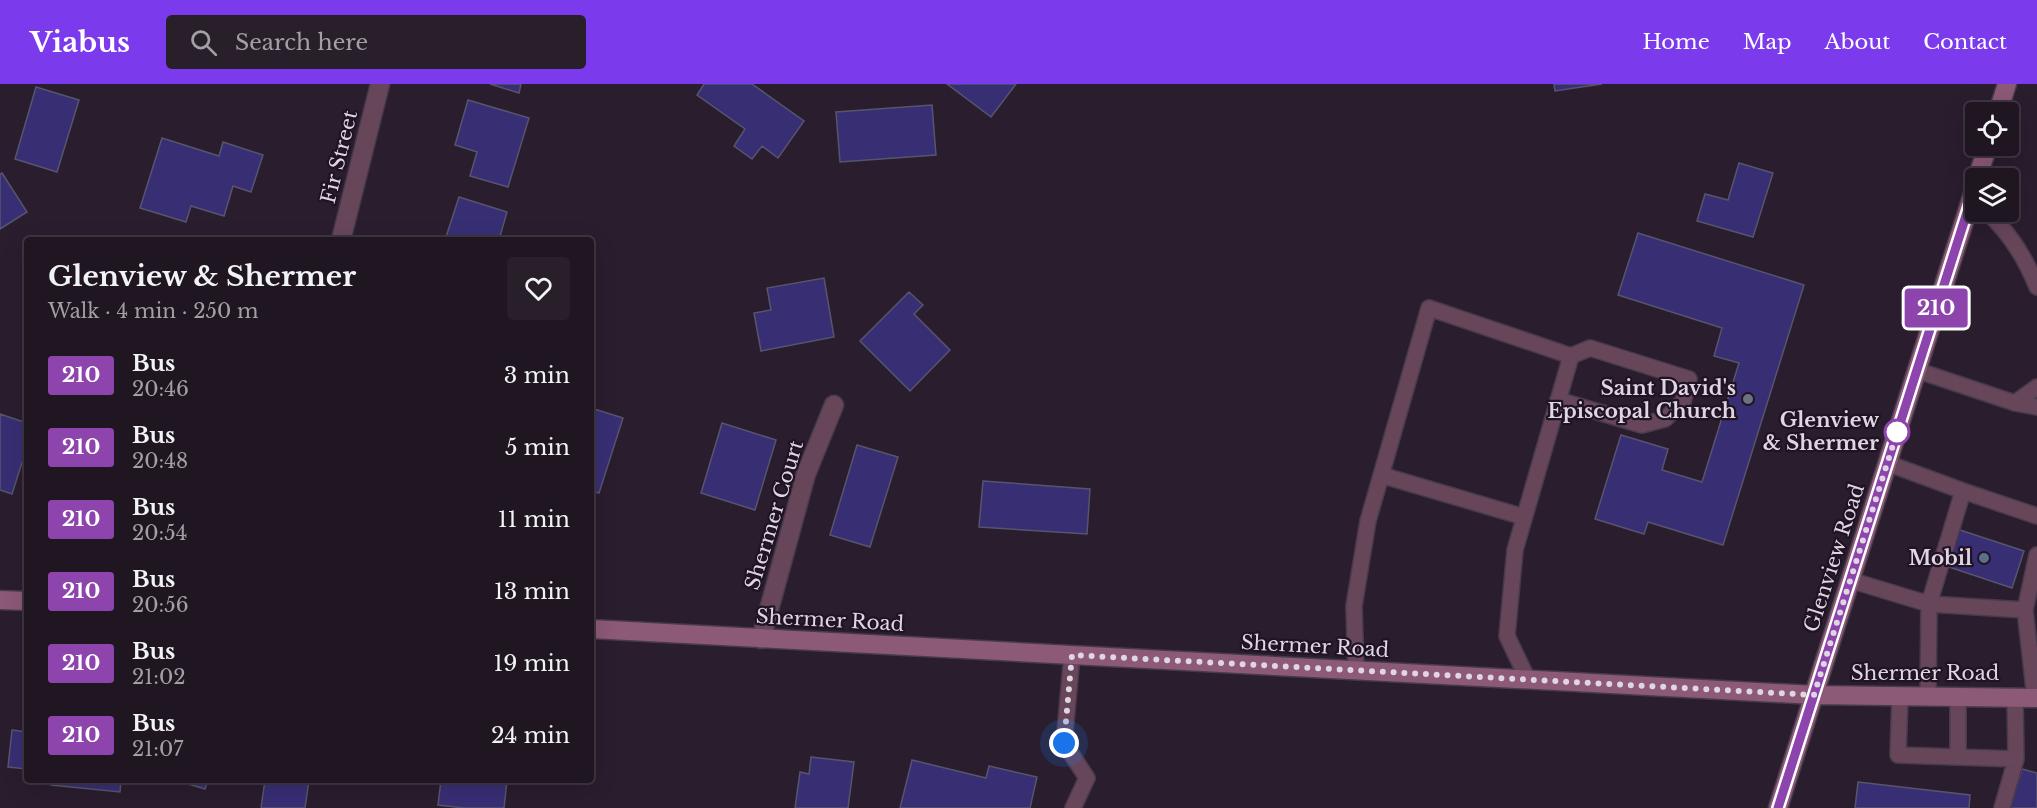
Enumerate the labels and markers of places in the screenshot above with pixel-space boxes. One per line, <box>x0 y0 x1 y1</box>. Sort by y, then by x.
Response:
place label: Saint David's Episcopal Church <box>1548 376 1737 423</box>
marker: Saint David's Episcopal Church <box>1741 392 1755 406</box>
place label: Glenview & Shermer <box>1763 408 1879 455</box>
marker: Glenview & Shermer <box>1884 419 1910 445</box>
place label: Mobil <box>1909 546 1972 570</box>
marker: Mobil <box>1977 551 1991 565</box>

